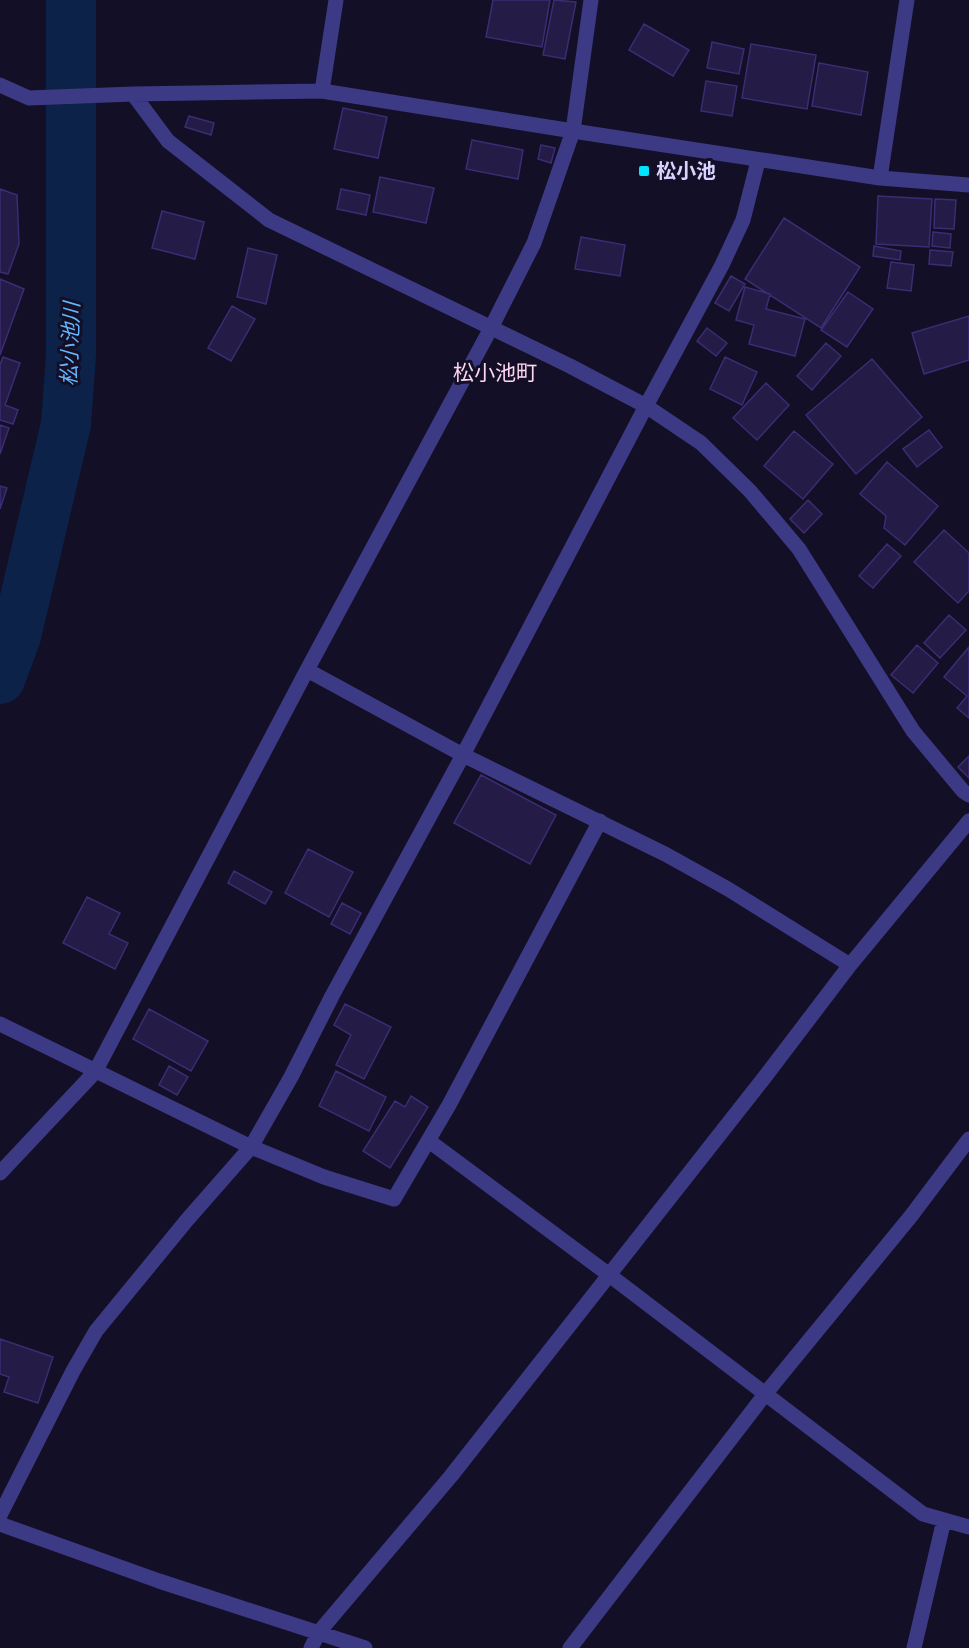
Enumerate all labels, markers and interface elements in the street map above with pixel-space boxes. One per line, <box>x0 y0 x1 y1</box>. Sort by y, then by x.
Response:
place label: 松小池 <box>656 159 716 183</box>
marker: 松小池 <box>637 164 651 178</box>
water label: 松小池川 <box>56 300 84 386</box>
district label: 松小池町 <box>453 360 537 385</box>

